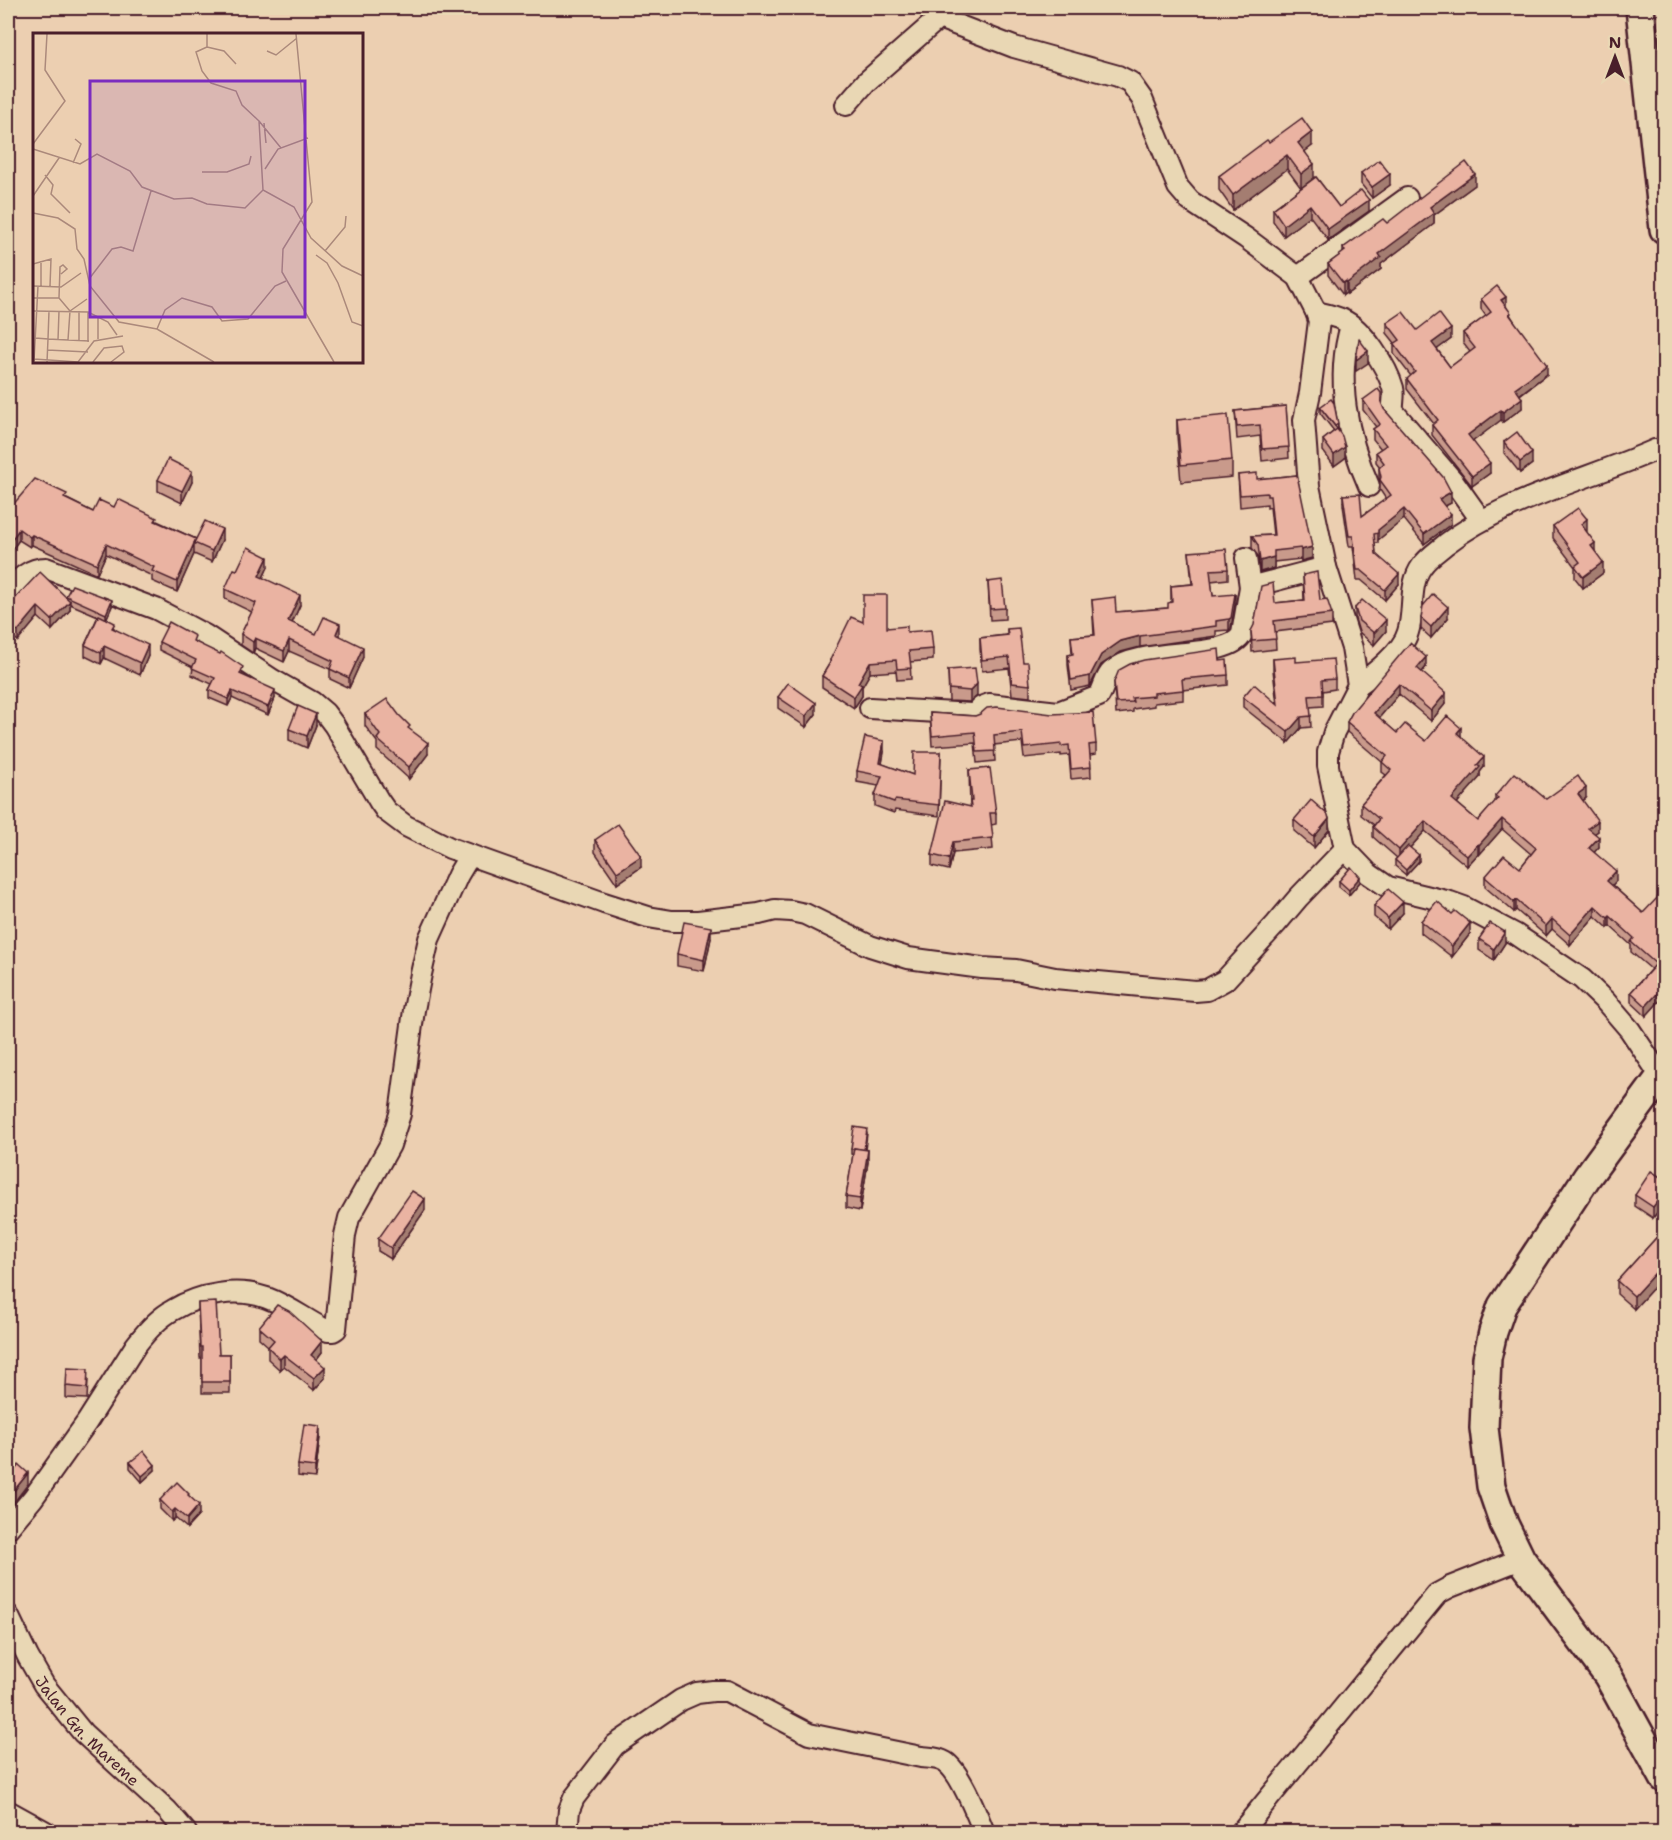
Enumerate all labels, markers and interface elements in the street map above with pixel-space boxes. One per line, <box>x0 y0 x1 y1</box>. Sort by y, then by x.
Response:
north arrow <box>1585 27 1645 87</box>
text: N <box>1609 32 1621 53</box>
inset map <box>33 33 363 363</box>
street label: Jalan Gn. Mareme <box>31 1672 144 1790</box>

